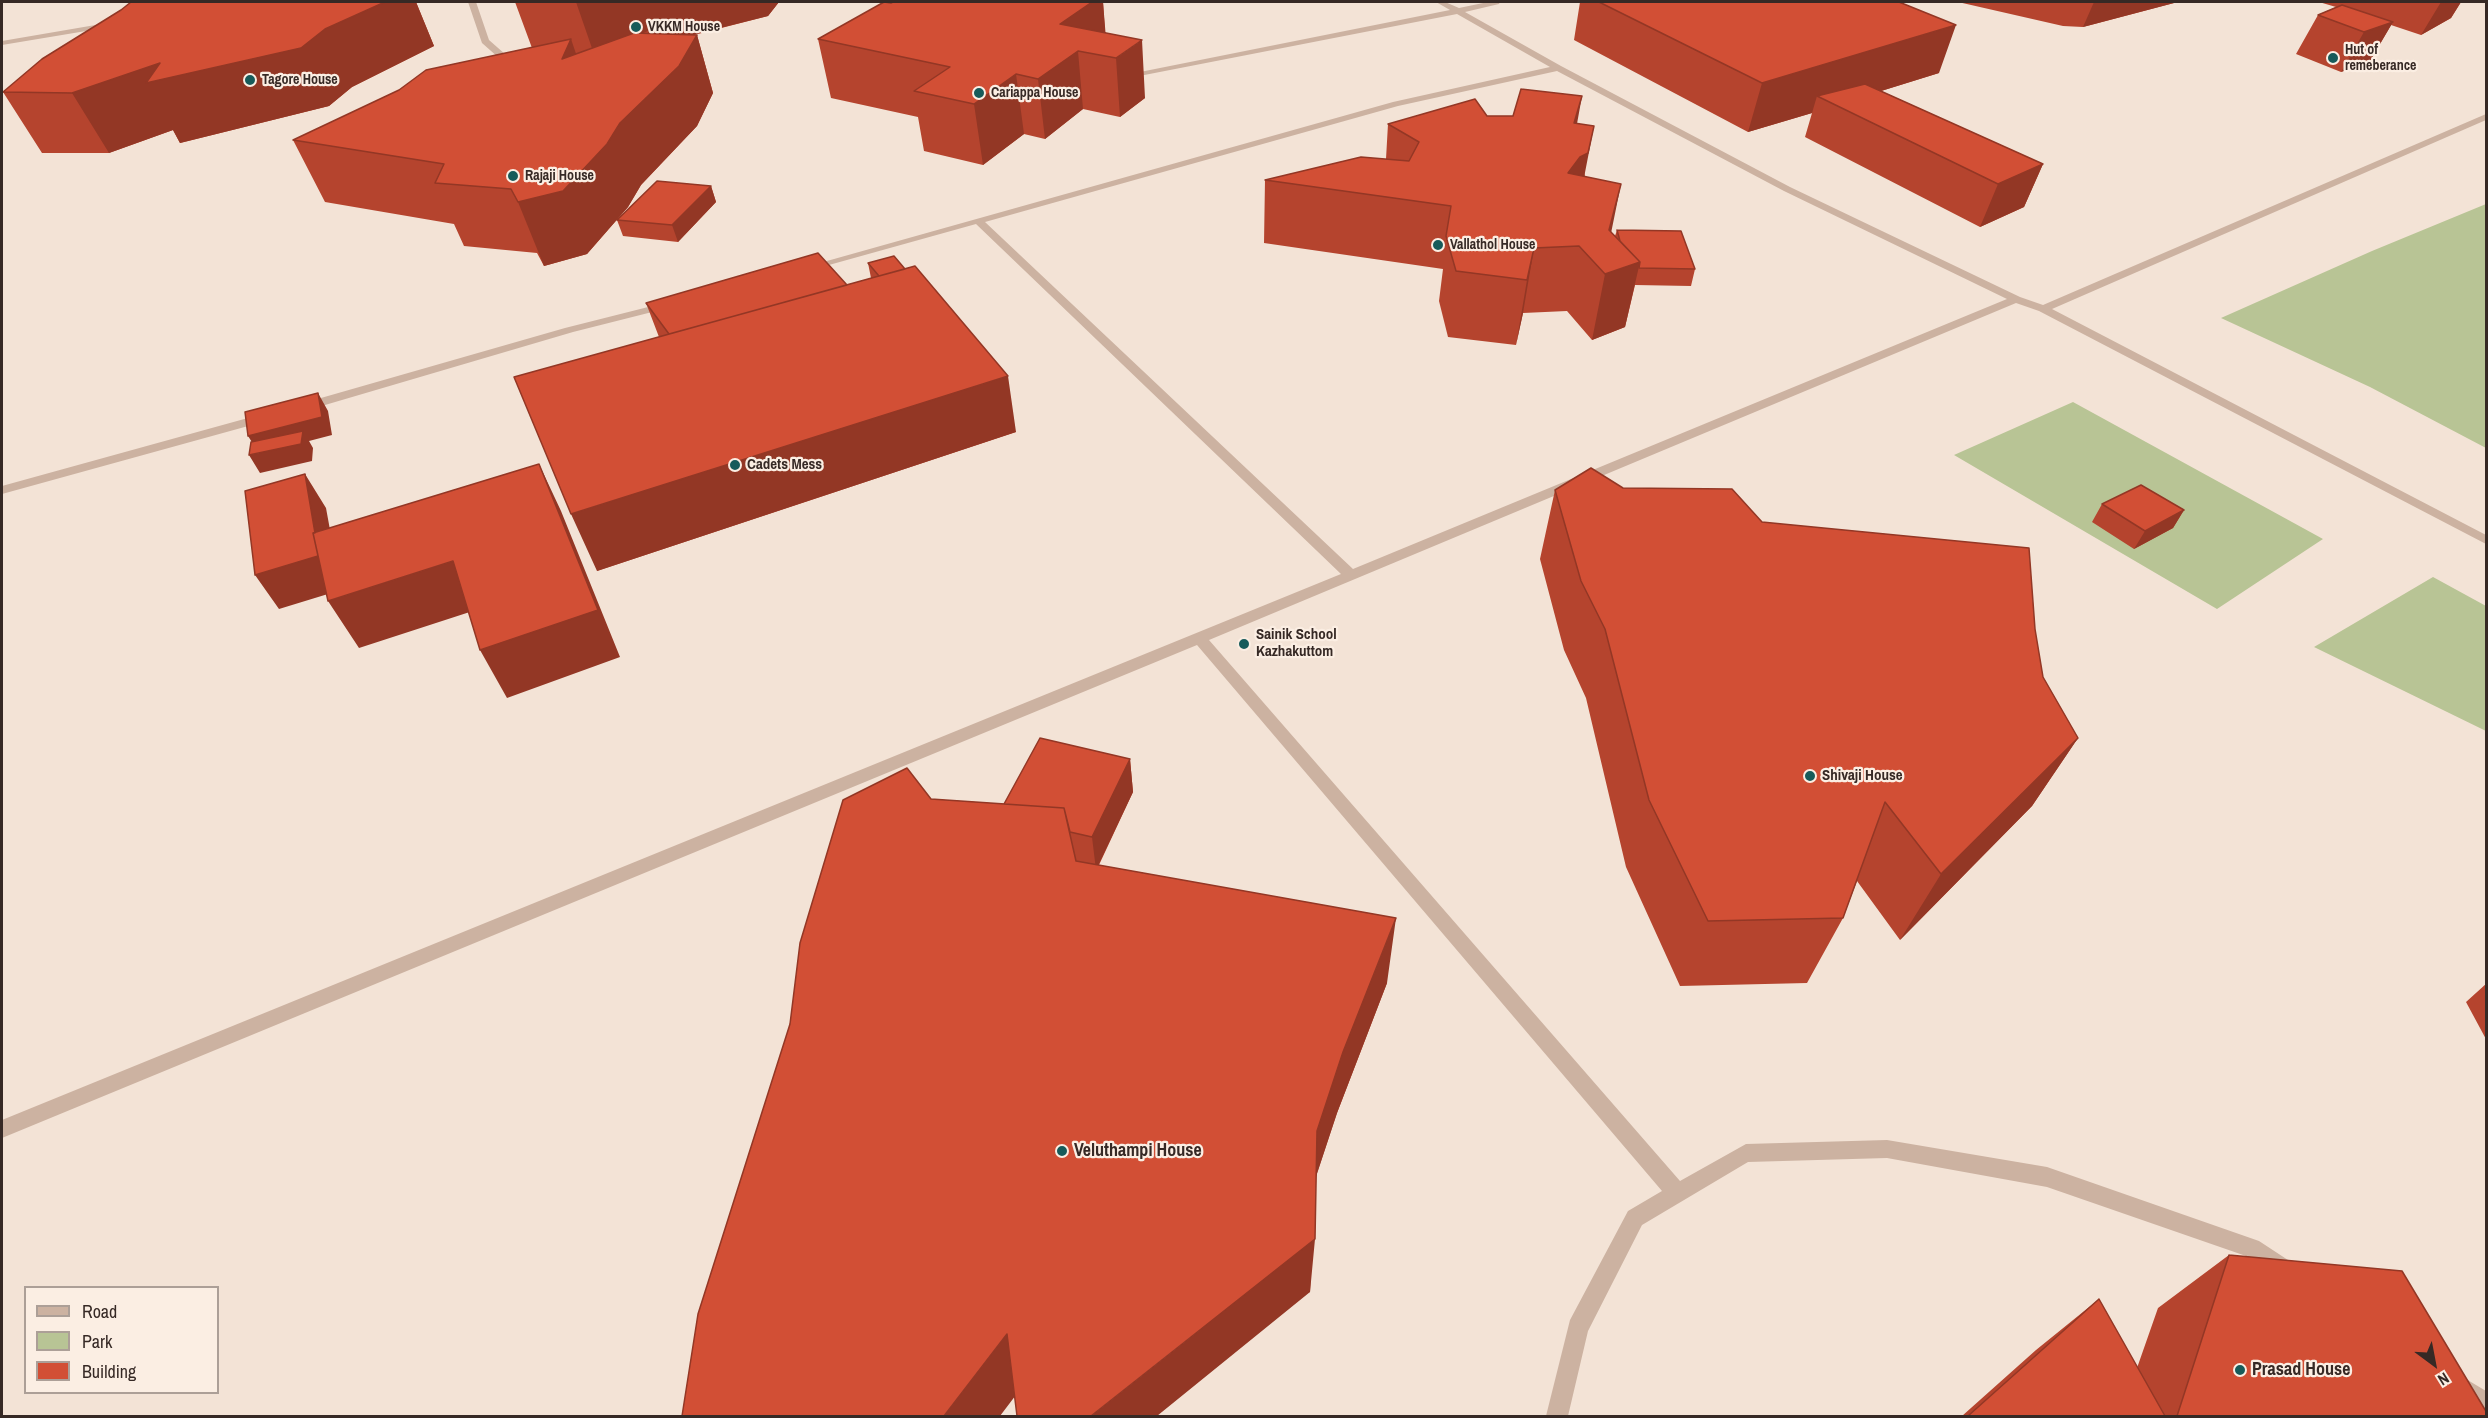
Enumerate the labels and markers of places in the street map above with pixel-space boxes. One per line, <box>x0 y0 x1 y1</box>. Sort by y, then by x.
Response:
place label: VKKM House <box>648 19 720 35</box>
marker: VKKM House <box>629 20 643 34</box>
place label: Hut of remeberance <box>2345 42 2416 74</box>
marker: Hut of remeberance <box>2326 51 2340 65</box>
place label: Tagore House <box>262 72 338 88</box>
marker: Tagore House <box>243 73 257 87</box>
place label: Cariappa House <box>991 85 1078 101</box>
marker: Cariappa House <box>972 86 986 100</box>
place label: Rajaji House <box>525 168 594 184</box>
marker: Rajaji House <box>506 169 520 183</box>
place label: Vallathol House <box>1450 237 1535 253</box>
marker: Vallathol House <box>1431 238 1445 252</box>
place label: Cadets Mess <box>747 456 822 474</box>
marker: Cadets Mess <box>728 458 742 472</box>
place label: Sainik School Kazhakuttom <box>1256 626 1337 661</box>
marker: Sainik School Kazhakuttom <box>1237 637 1251 651</box>
place label: Shivaji House <box>1822 767 1903 785</box>
marker: Shivaji House <box>1803 769 1817 783</box>
place label: Veluthampi House <box>1074 1140 1202 1162</box>
marker: Veluthampi House <box>1055 1144 1069 1158</box>
place label: Prasad House <box>2252 1359 2350 1381</box>
marker: Prasad House <box>2233 1363 2247 1377</box>

